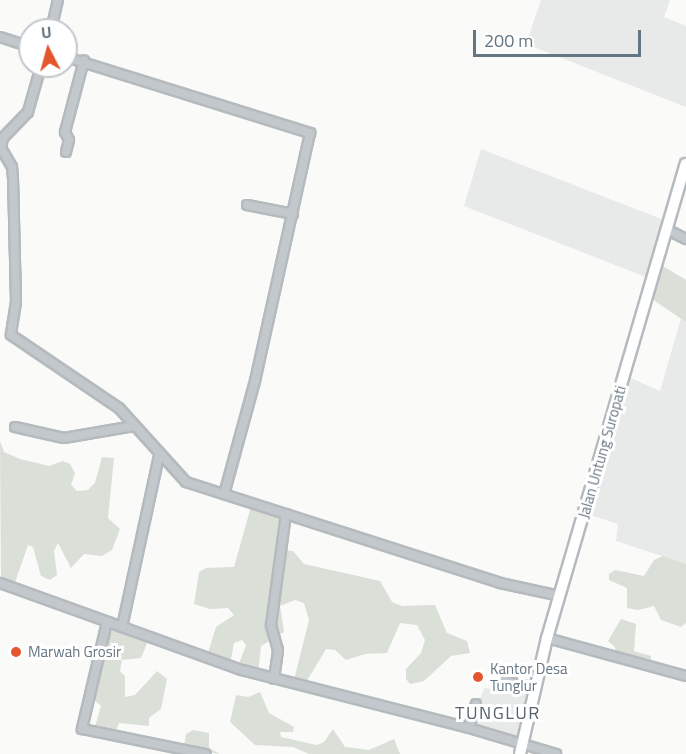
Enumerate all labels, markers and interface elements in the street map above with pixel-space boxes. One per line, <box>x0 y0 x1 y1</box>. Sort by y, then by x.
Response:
north arrow <box>18 18 78 78</box>
scale bar <box>476 18 644 56</box>
text: U <box>40 20 53 45</box>
text: 200 m <box>484 27 533 54</box>
street label: Jalan Untung Suropati <box>574 384 630 520</box>
place label: Marwah Grosir <box>28 643 121 661</box>
marker: Marwah Grosir <box>9 645 23 659</box>
place label: Kantor Desa Tunglur <box>490 659 567 694</box>
marker: Kantor Desa Tunglur <box>471 670 485 684</box>
district label: TUNGLUR <box>455 702 541 724</box>

